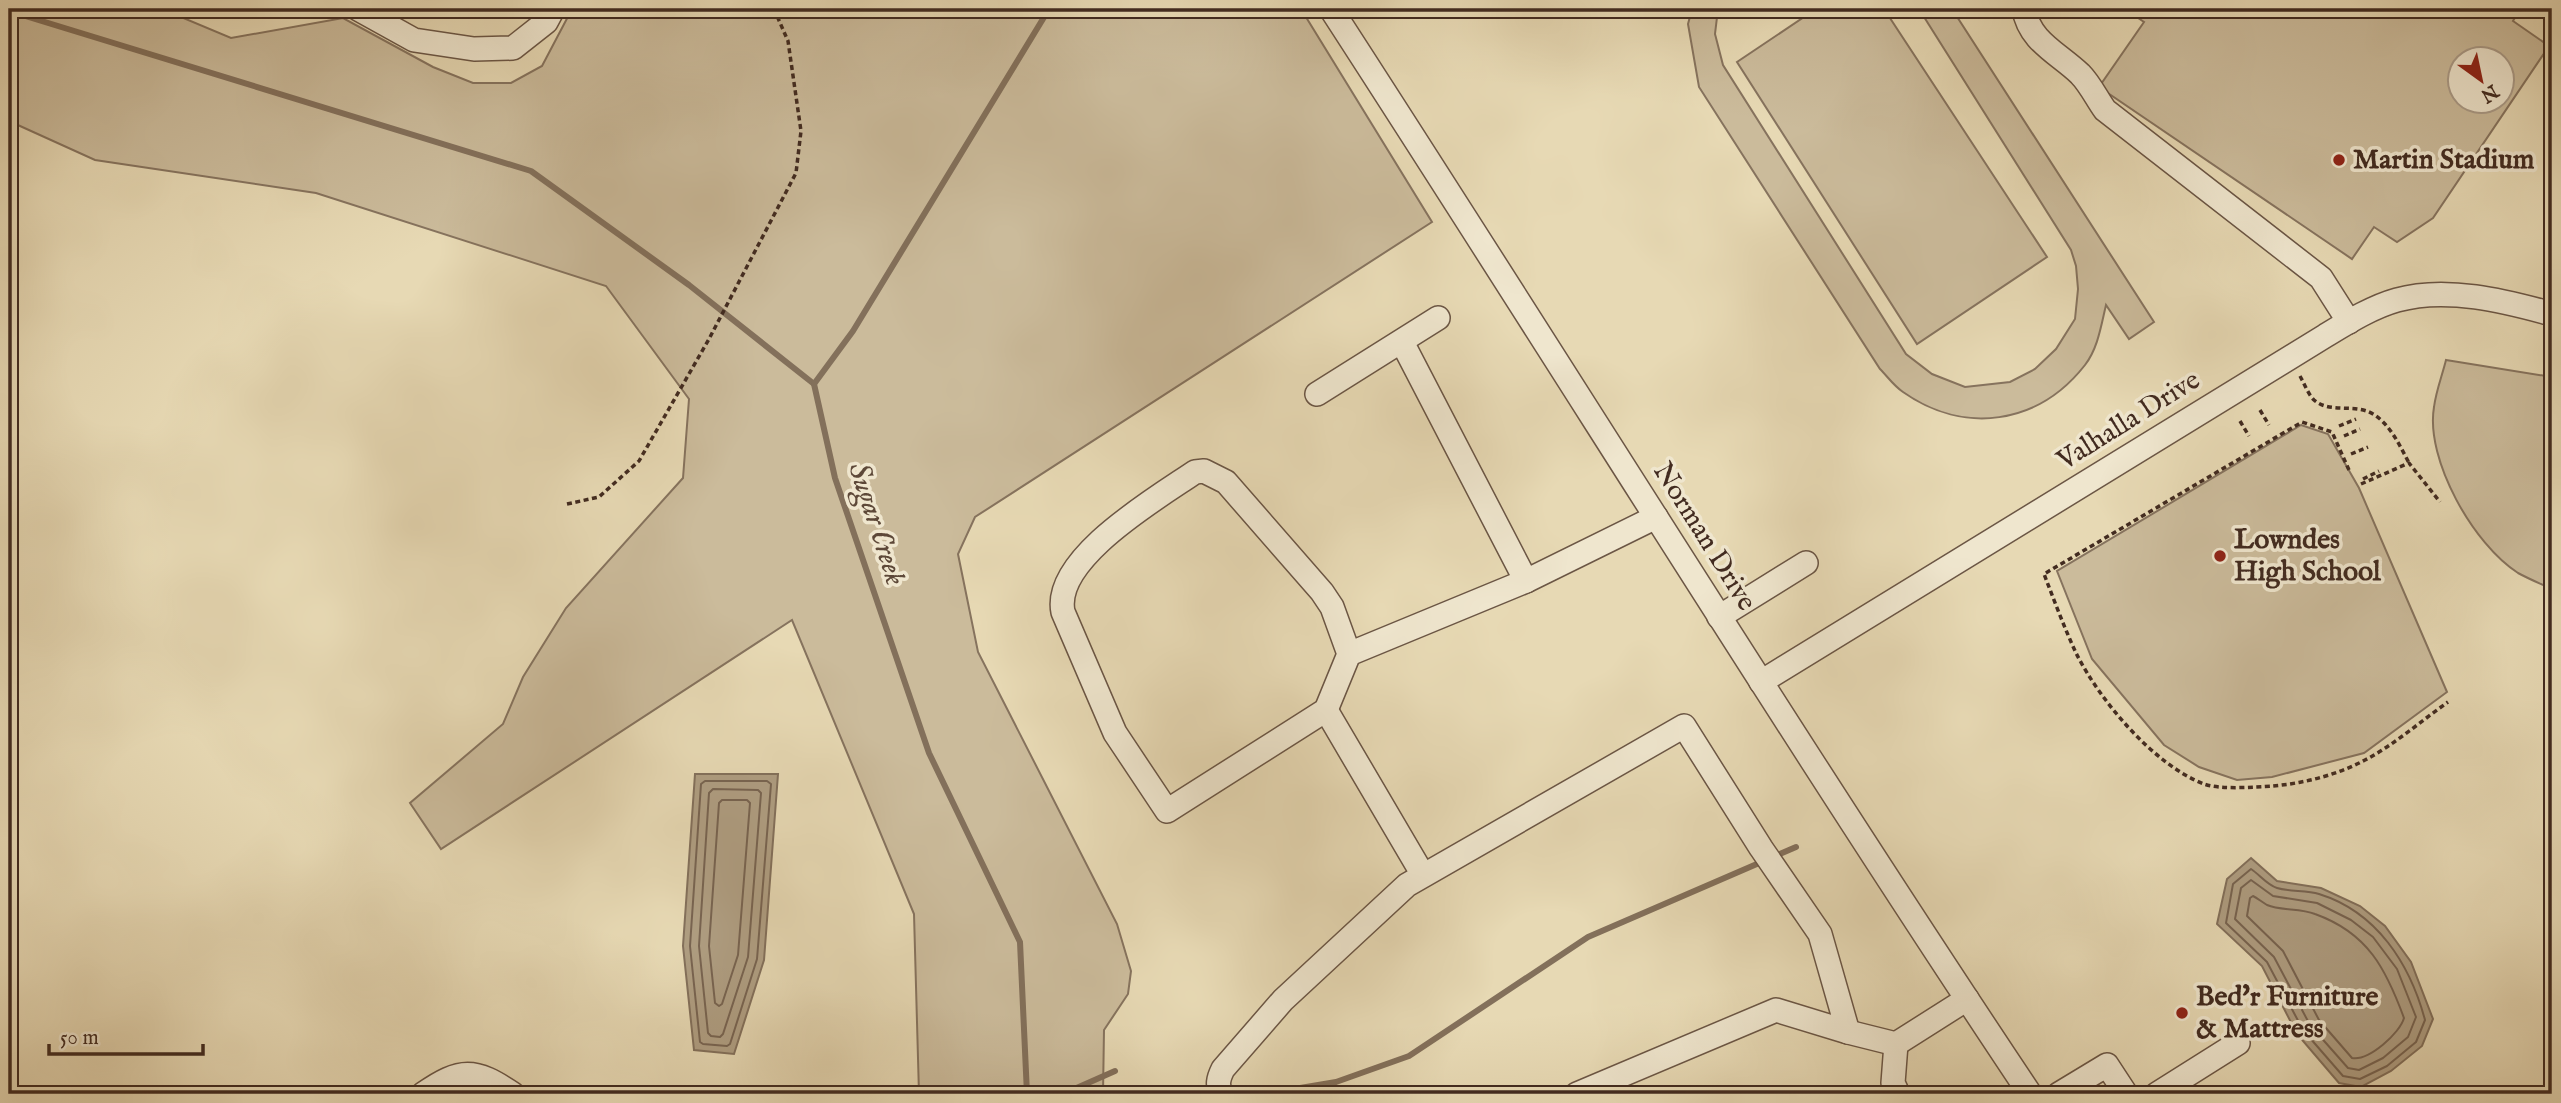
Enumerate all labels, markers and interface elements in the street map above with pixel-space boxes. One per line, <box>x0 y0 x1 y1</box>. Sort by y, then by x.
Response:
north arrow <box>2446 46 2516 116</box>
text: N <box>2475 77 2503 107</box>
place label: Martin Stadium <box>2353 143 2535 178</box>
marker: Martin Stadium <box>2331 152 2347 168</box>
street label: Valhalla Drive <box>2050 363 2207 479</box>
street label: Norman Drive <box>1644 456 1764 618</box>
water label: Sugar Creek <box>838 458 914 590</box>
place label: Lowndes High School <box>2234 523 2382 590</box>
marker: Lowndes High School <box>2212 548 2228 564</box>
place label: Bed'r Furniture & Mattress <box>2196 980 2379 1047</box>
marker: Bed'r Furniture & Mattress <box>2174 1005 2190 1021</box>
scale bar <box>49 1012 203 1056</box>
text: 50 m <box>60 1025 99 1052</box>

